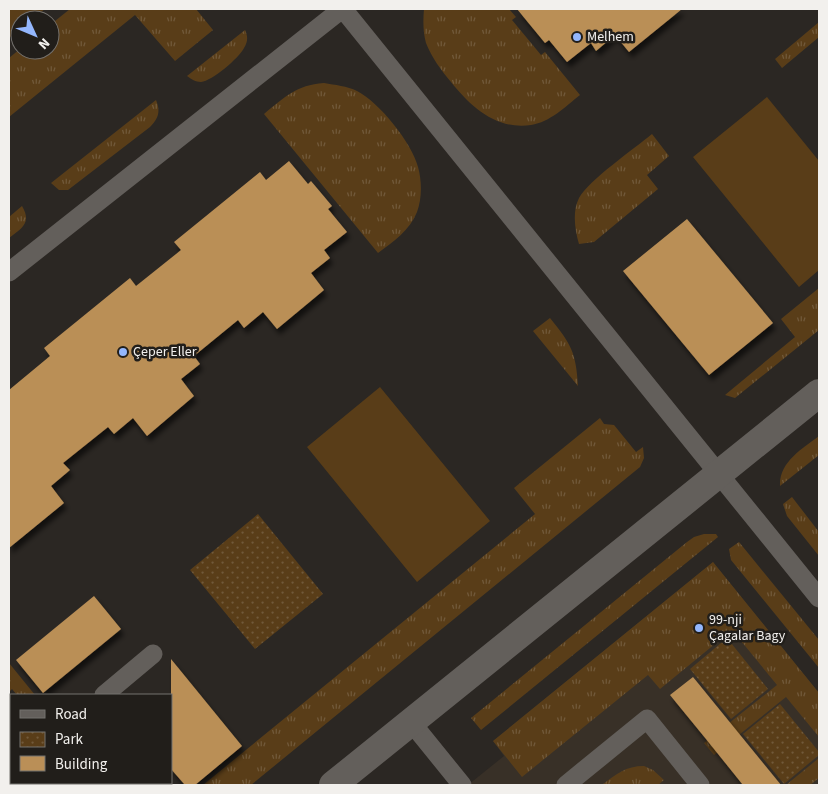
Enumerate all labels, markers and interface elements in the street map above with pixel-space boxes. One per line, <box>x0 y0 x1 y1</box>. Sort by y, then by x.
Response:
north arrow <box>10 10 60 60</box>
place label: Melhem <box>587 27 634 47</box>
marker: Melhem <box>571 31 583 43</box>
text: N <box>33 33 54 54</box>
place label: Çeper Eller <box>133 342 197 362</box>
marker: Çeper Eller <box>117 346 129 358</box>
place label: 99-nji Çagalar Bagy <box>709 610 786 646</box>
marker: 99-nji Çagalar Bagy <box>693 622 705 634</box>
legend <box>10 694 172 784</box>
text: Road <box>55 704 87 725</box>
text: Park <box>55 729 84 750</box>
text: Building <box>55 754 108 775</box>

